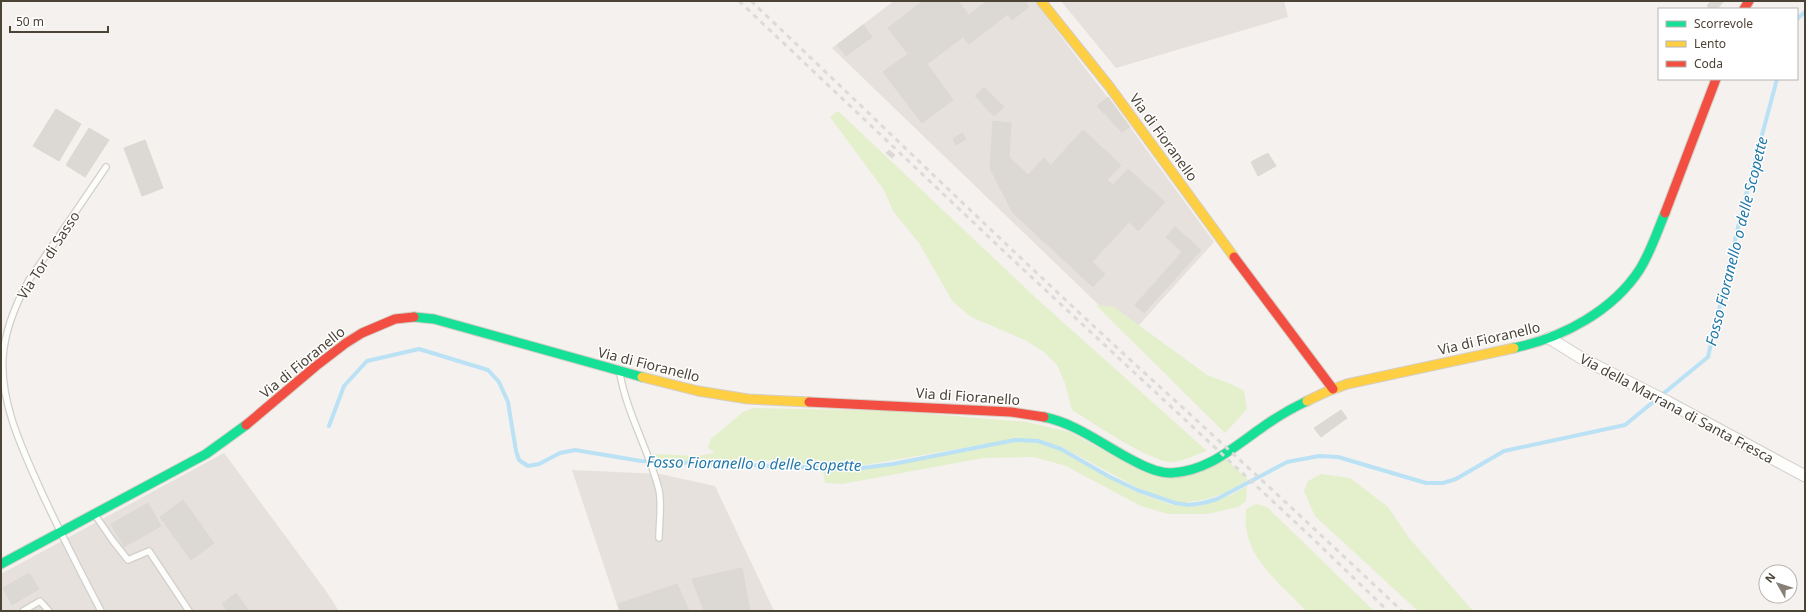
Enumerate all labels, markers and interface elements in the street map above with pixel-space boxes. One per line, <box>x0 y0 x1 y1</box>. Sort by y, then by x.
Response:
scale bar <box>10 8 108 34</box>
legend <box>1658 8 1798 80</box>
text: 50 m <box>16 13 44 30</box>
text: Scorrevole <box>1694 15 1753 32</box>
text: Lento <box>1694 35 1726 52</box>
text: Coda <box>1694 55 1723 72</box>
street label: Via di Fioranello <box>1126 89 1202 185</box>
water label: Fosso Fioranello o delle Scopette <box>1700 134 1772 348</box>
street label: Via Tor di Sasso <box>12 207 84 303</box>
street label: Via di Fioranello <box>1436 317 1542 359</box>
street label: Via di Fioranello <box>255 322 349 402</box>
street label: Via di Fioranello <box>596 342 702 386</box>
street label: Via della Marrana di Santa Fresca <box>1577 349 1777 467</box>
street label: Via di Fioranello <box>915 383 1021 409</box>
water label: Fosso Fioranello o delle Scopette <box>646 451 862 475</box>
north arrow <box>1758 564 1798 604</box>
text: N <box>1761 569 1778 586</box>

